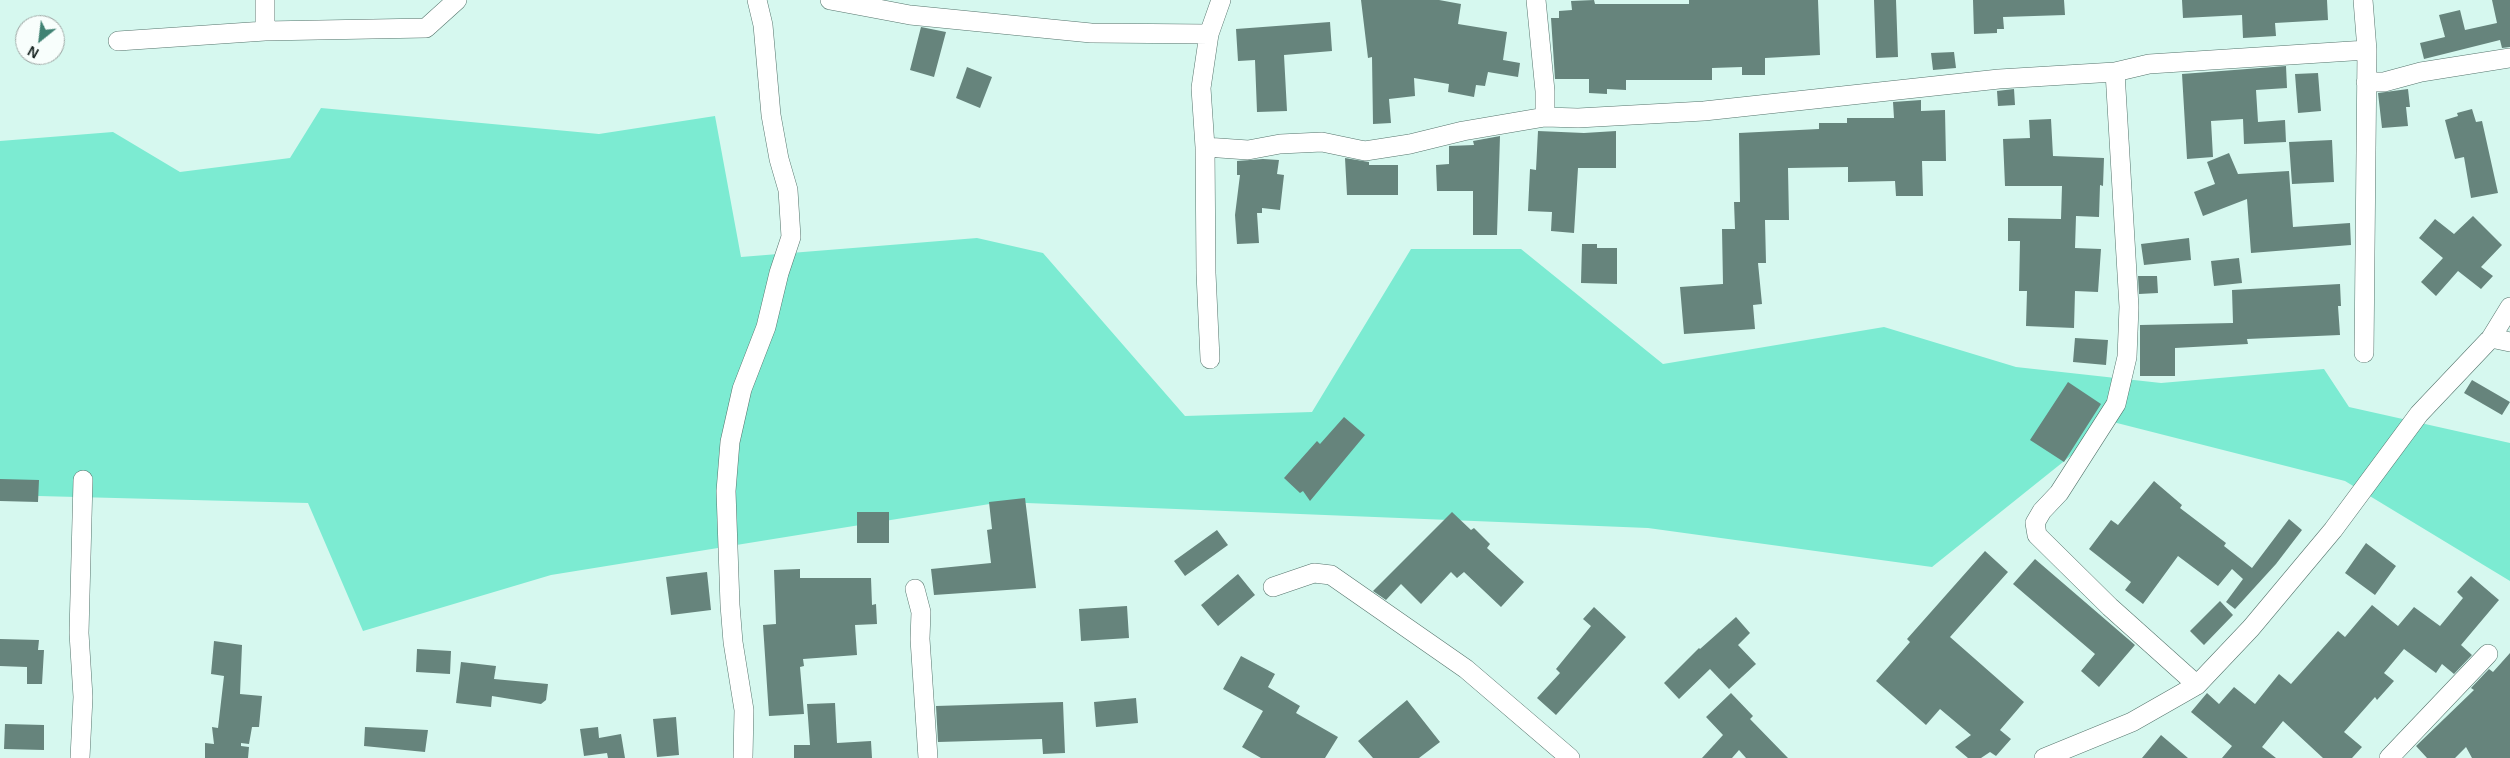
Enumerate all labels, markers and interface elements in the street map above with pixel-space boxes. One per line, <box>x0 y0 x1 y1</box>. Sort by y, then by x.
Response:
north arrow <box>15 15 65 65</box>
text: N <box>25 43 42 62</box>

